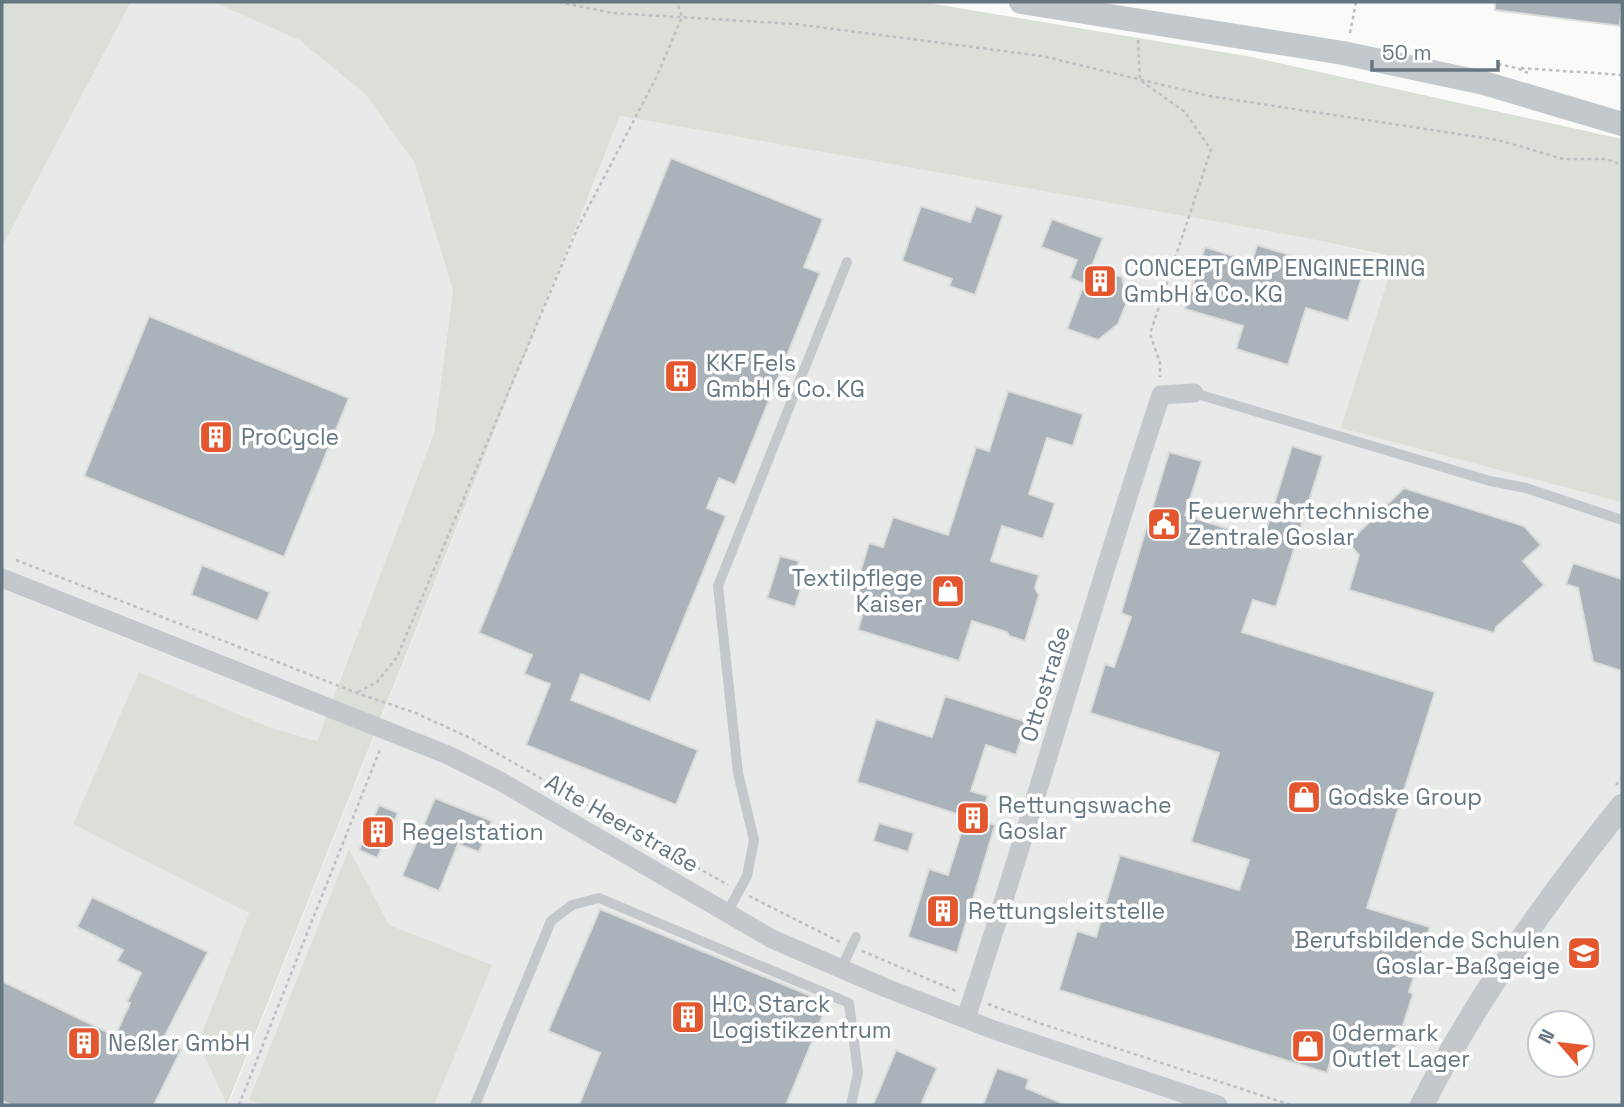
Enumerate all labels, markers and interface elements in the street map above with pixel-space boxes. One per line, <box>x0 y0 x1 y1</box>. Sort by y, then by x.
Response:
scale bar <box>1372 28 1498 72</box>
text: 50 m <box>1382 39 1432 66</box>
place label: CONCEPT GMP ENGINEERING GmbH & Co. KG <box>1124 253 1425 309</box>
building icon: CONCEPT GMP ENGINEERING GmbH & Co. KG <box>1081 262 1119 300</box>
place label: KKF Fels GmbH & Co. KG <box>706 348 865 404</box>
building icon: KKF Fels GmbH & Co. KG <box>662 357 700 395</box>
building icon: ProCycle <box>197 418 235 456</box>
place label: ProCycle <box>241 422 339 452</box>
place label: Feuerwehrtechnische Zentrale Goslar <box>1188 496 1430 552</box>
public building icon: Feuerwehrtechnische Zentrale Goslar <box>1145 505 1183 543</box>
place label: Textilpflege Kaiser <box>792 563 923 619</box>
shop icon: Textilpflege Kaiser <box>929 572 967 610</box>
street label: Ottostraße <box>1013 622 1077 746</box>
street label: Alte Heerstraße <box>540 767 704 879</box>
shop icon: Godske Group <box>1285 778 1323 816</box>
place label: Godske Group <box>1328 782 1482 812</box>
place label: Rettungswache Goslar <box>998 790 1172 846</box>
building icon: Rettungswache Goslar <box>954 799 992 837</box>
building icon: Regelstation <box>359 813 397 851</box>
place label: Regelstation <box>402 817 544 847</box>
building icon: Rettungsleitstelle <box>924 892 962 930</box>
place label: Rettungsleitstelle <box>968 896 1165 926</box>
place label: Berufsbildende Schulen Goslar-Baßgeige <box>1294 925 1560 981</box>
school or university icon: Berufsbildende Schulen Goslar-Baßgeige <box>1565 934 1603 972</box>
place label: H.C. Starck Logistikzentrum <box>712 989 892 1045</box>
building icon: H.C. Starck Logistikzentrum <box>669 998 707 1036</box>
north arrow <box>1526 1009 1596 1079</box>
place label: Odermark Outlet Lager <box>1332 1018 1470 1074</box>
building icon: Neßler GmbH <box>65 1024 103 1062</box>
text: N <box>1532 1025 1560 1048</box>
shop icon: Odermark Outlet Lager <box>1289 1027 1327 1065</box>
place label: Neßler GmbH <box>108 1028 250 1058</box>

